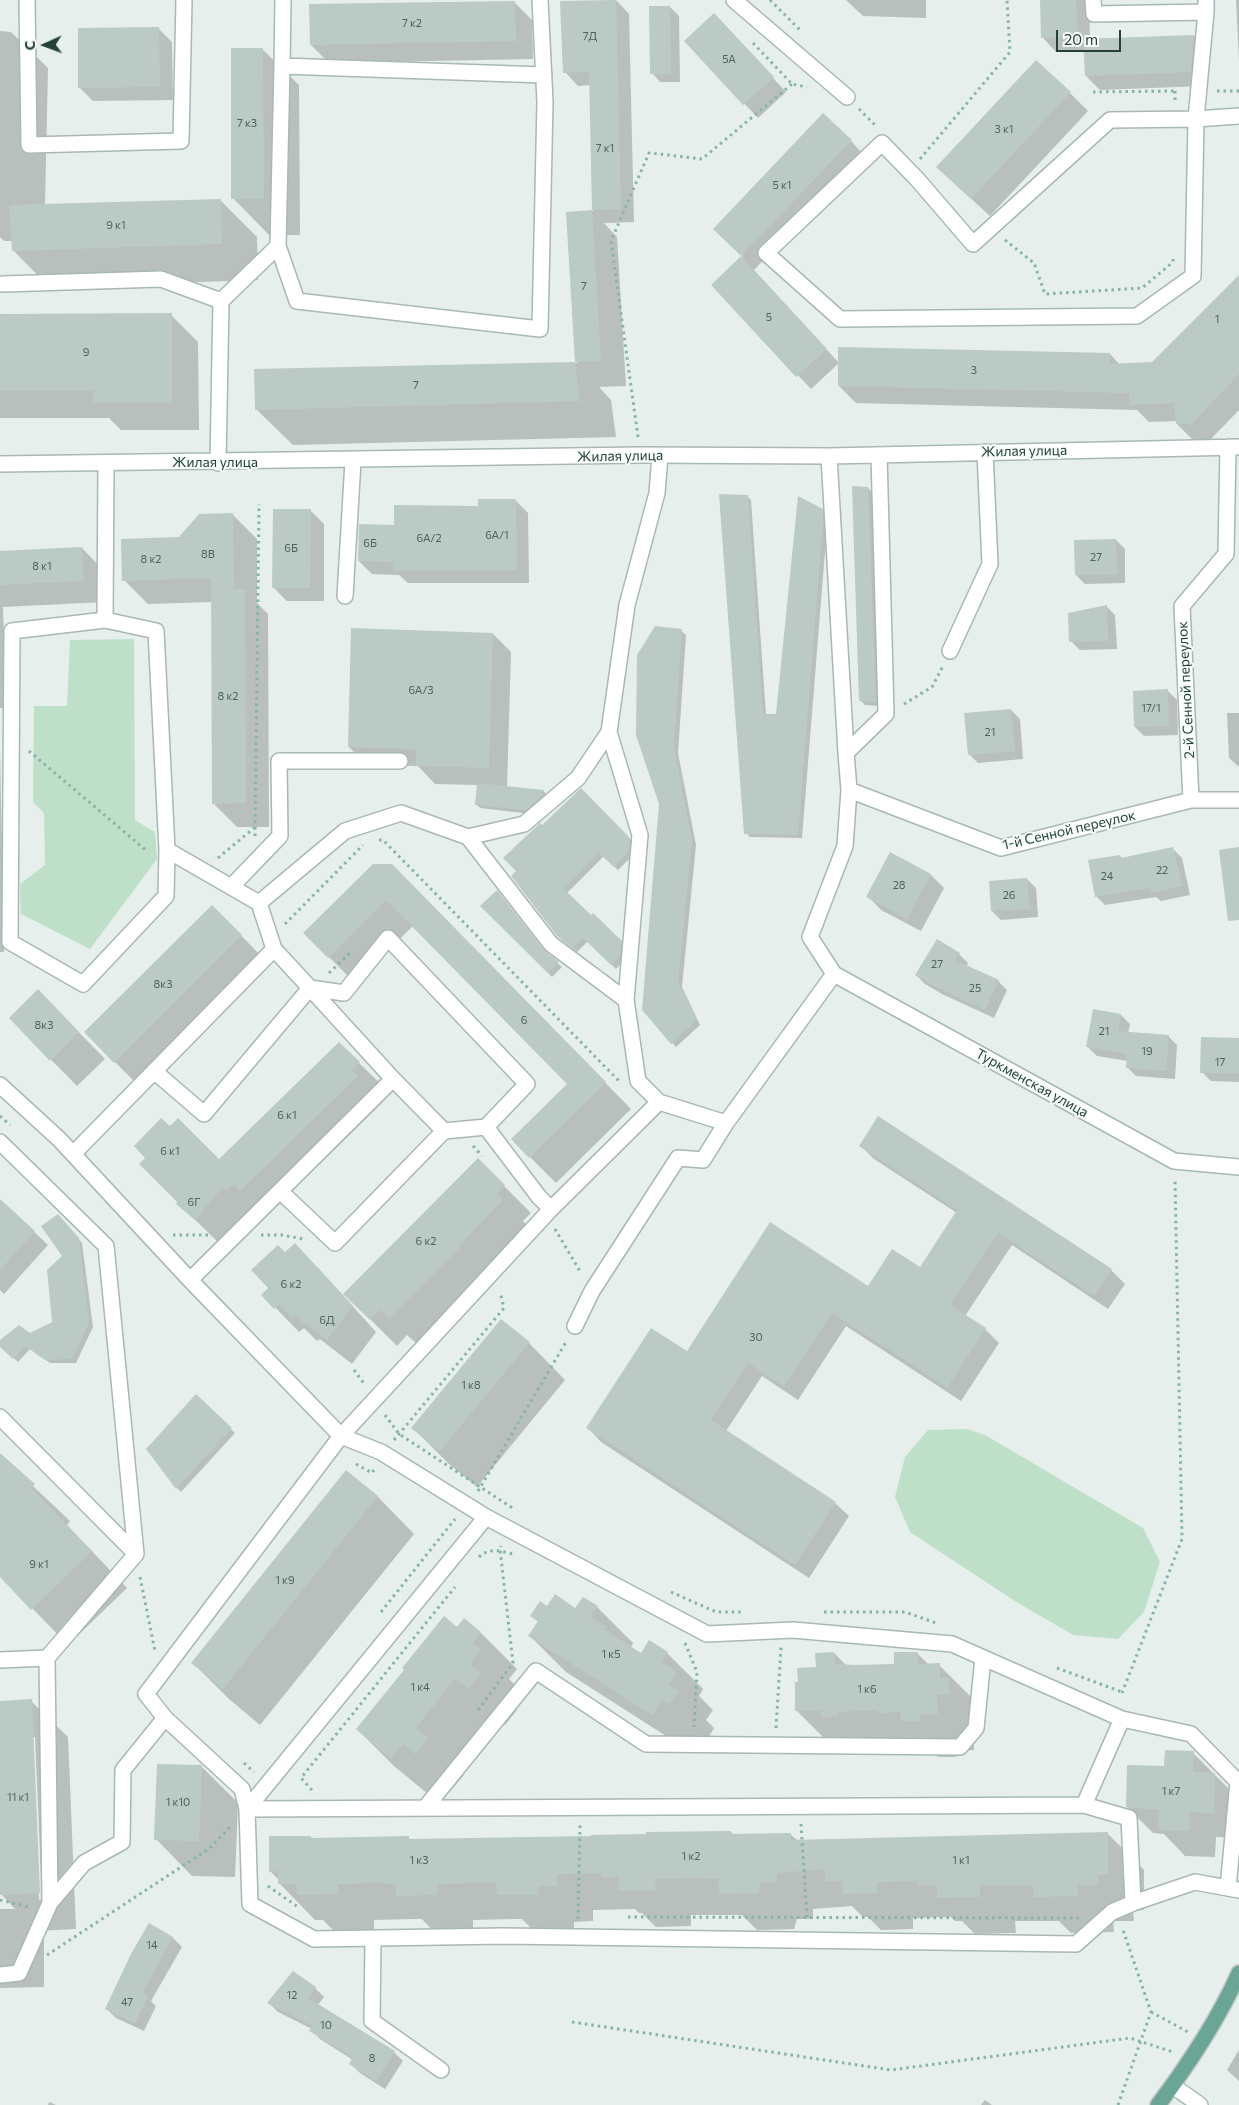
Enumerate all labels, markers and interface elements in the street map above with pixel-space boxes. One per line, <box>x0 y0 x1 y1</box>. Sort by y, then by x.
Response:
house number: 7 к2 <box>402 16 422 30</box>
north arrow <box>20 20 70 70</box>
scale bar <box>1059 20 1124 52</box>
house number: 7Д <box>583 29 597 43</box>
text: 20 m <box>1064 30 1098 48</box>
text: С <box>21 40 38 51</box>
house number: 5А <box>722 52 736 66</box>
house number: 7 к3 <box>237 116 257 130</box>
house number: 3 к1 <box>995 122 1013 136</box>
house number: 7 к1 <box>596 141 614 155</box>
house number: 5 к1 <box>772 178 792 192</box>
house number: 9 к1 <box>106 218 126 232</box>
house number: 7 <box>581 279 587 293</box>
house number: 5 <box>766 310 772 324</box>
house number: 1 <box>1215 312 1219 326</box>
house number: 9 <box>83 345 89 359</box>
house number: 3 <box>971 363 977 377</box>
house number: 7 <box>413 378 419 392</box>
street label: Жилая улица <box>981 442 1067 460</box>
street label: Жилая улица <box>577 447 663 465</box>
street label: Жилая улица <box>172 454 258 470</box>
house number: 6А/1 <box>485 528 509 542</box>
house number: 6А/2 <box>416 531 442 545</box>
house number: 6Б <box>363 536 377 550</box>
house number: 6Б <box>284 541 298 555</box>
house number: 8В <box>201 547 215 561</box>
house number: 27 <box>1090 550 1102 564</box>
house number: 8 к2 <box>141 552 161 566</box>
house number: 8 к1 <box>32 559 52 573</box>
street label: 2-й Сенной переулок <box>1174 621 1198 759</box>
house number: 6А/3 <box>408 683 434 697</box>
house number: 8 к2 <box>218 689 238 703</box>
house number: 17/1 <box>1141 701 1161 715</box>
house number: 21 <box>985 725 995 739</box>
street label: 1-й Сенной переулок <box>1001 807 1137 853</box>
house number: 22 <box>1156 863 1168 877</box>
house number: 24 <box>1101 869 1113 883</box>
house number: 28 <box>893 878 905 892</box>
house number: 26 <box>1003 888 1015 902</box>
house number: 27 <box>931 957 943 971</box>
house number: 8к3 <box>154 977 172 991</box>
house number: 25 <box>969 981 981 995</box>
house number: 6 <box>521 1013 527 1027</box>
house number: 8к3 <box>35 1018 53 1032</box>
house number: 21 <box>1099 1024 1109 1038</box>
house number: 19 <box>1141 1044 1153 1058</box>
street label: Туркменская улица <box>973 1045 1091 1121</box>
house number: 17 <box>1215 1055 1225 1069</box>
house number: 6 к1 <box>277 1108 297 1122</box>
house number: 6 к1 <box>160 1144 180 1158</box>
house number: 6Г <box>188 1195 200 1209</box>
house number: 6 к2 <box>416 1234 436 1248</box>
house number: 6 к2 <box>281 1277 301 1291</box>
house number: 6Д <box>319 1313 335 1327</box>
house number: 30 <box>749 1330 763 1344</box>
house number: 1 к8 <box>461 1378 481 1392</box>
house number: 9 к1 <box>29 1557 49 1571</box>
house number: 1 к9 <box>275 1573 295 1587</box>
house number: 1 к5 <box>601 1647 621 1661</box>
house number: 1 к4 <box>410 1680 430 1694</box>
house number: 1 к6 <box>857 1682 877 1696</box>
house number: 1 к7 <box>1162 1784 1180 1798</box>
house number: 11 к1 <box>7 1790 29 1804</box>
house number: 1 к10 <box>166 1795 190 1809</box>
house number: 1 к2 <box>682 1849 700 1863</box>
house number: 1 к3 <box>410 1853 428 1867</box>
house number: 1 к1 <box>952 1853 970 1867</box>
house number: 14 <box>146 1938 158 1952</box>
house number: 12 <box>287 1988 297 2002</box>
house number: 47 <box>121 1995 133 2009</box>
house number: 10 <box>320 2018 332 2032</box>
house number: 8 <box>369 2051 375 2065</box>

